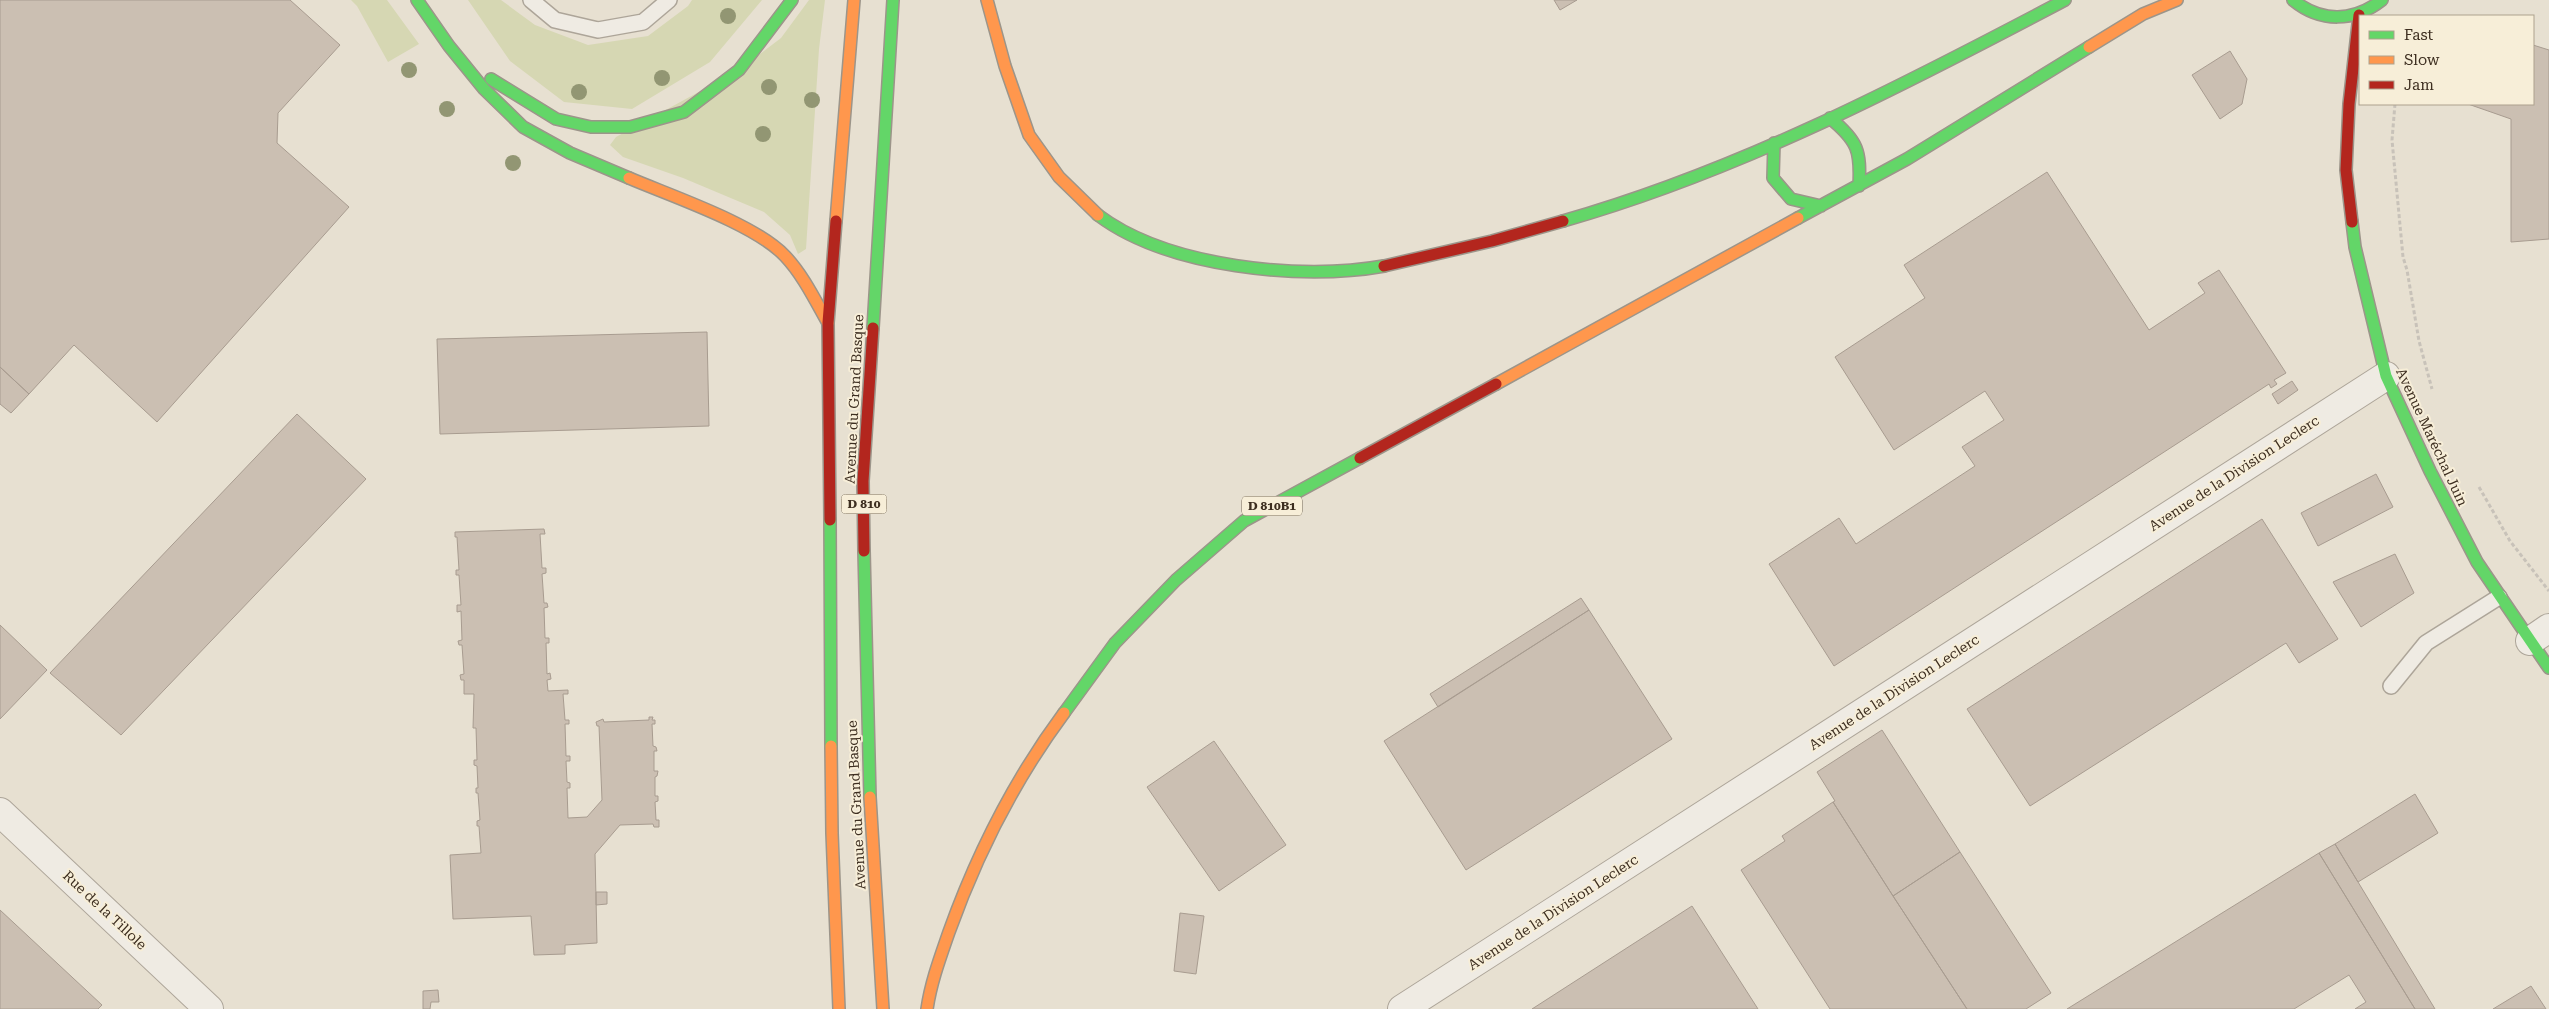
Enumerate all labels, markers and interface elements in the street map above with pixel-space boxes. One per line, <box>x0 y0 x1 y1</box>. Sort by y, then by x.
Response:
legend <box>2359 15 2534 105</box>
text: Fast <box>2404 26 2434 44</box>
text: Slow <box>2404 51 2440 69</box>
text: Jam <box>2404 76 2434 94</box>
street label: Avenue du Grand Basque <box>842 314 866 484</box>
street label: Avenue Maréchal Juin <box>2393 366 2471 508</box>
street label: Avenue de la Division Leclerc <box>2146 412 2322 534</box>
road number: D 810 <box>842 494 886 514</box>
road number: D 810B1 <box>1242 496 1302 516</box>
street label: Avenue de la Division Leclerc <box>1806 631 1982 753</box>
street label: Avenue du Grand Basque <box>844 720 868 890</box>
street label: Avenue de la Division Leclerc <box>1465 851 1641 973</box>
street label: Rue de la Tillole <box>60 867 150 953</box>

